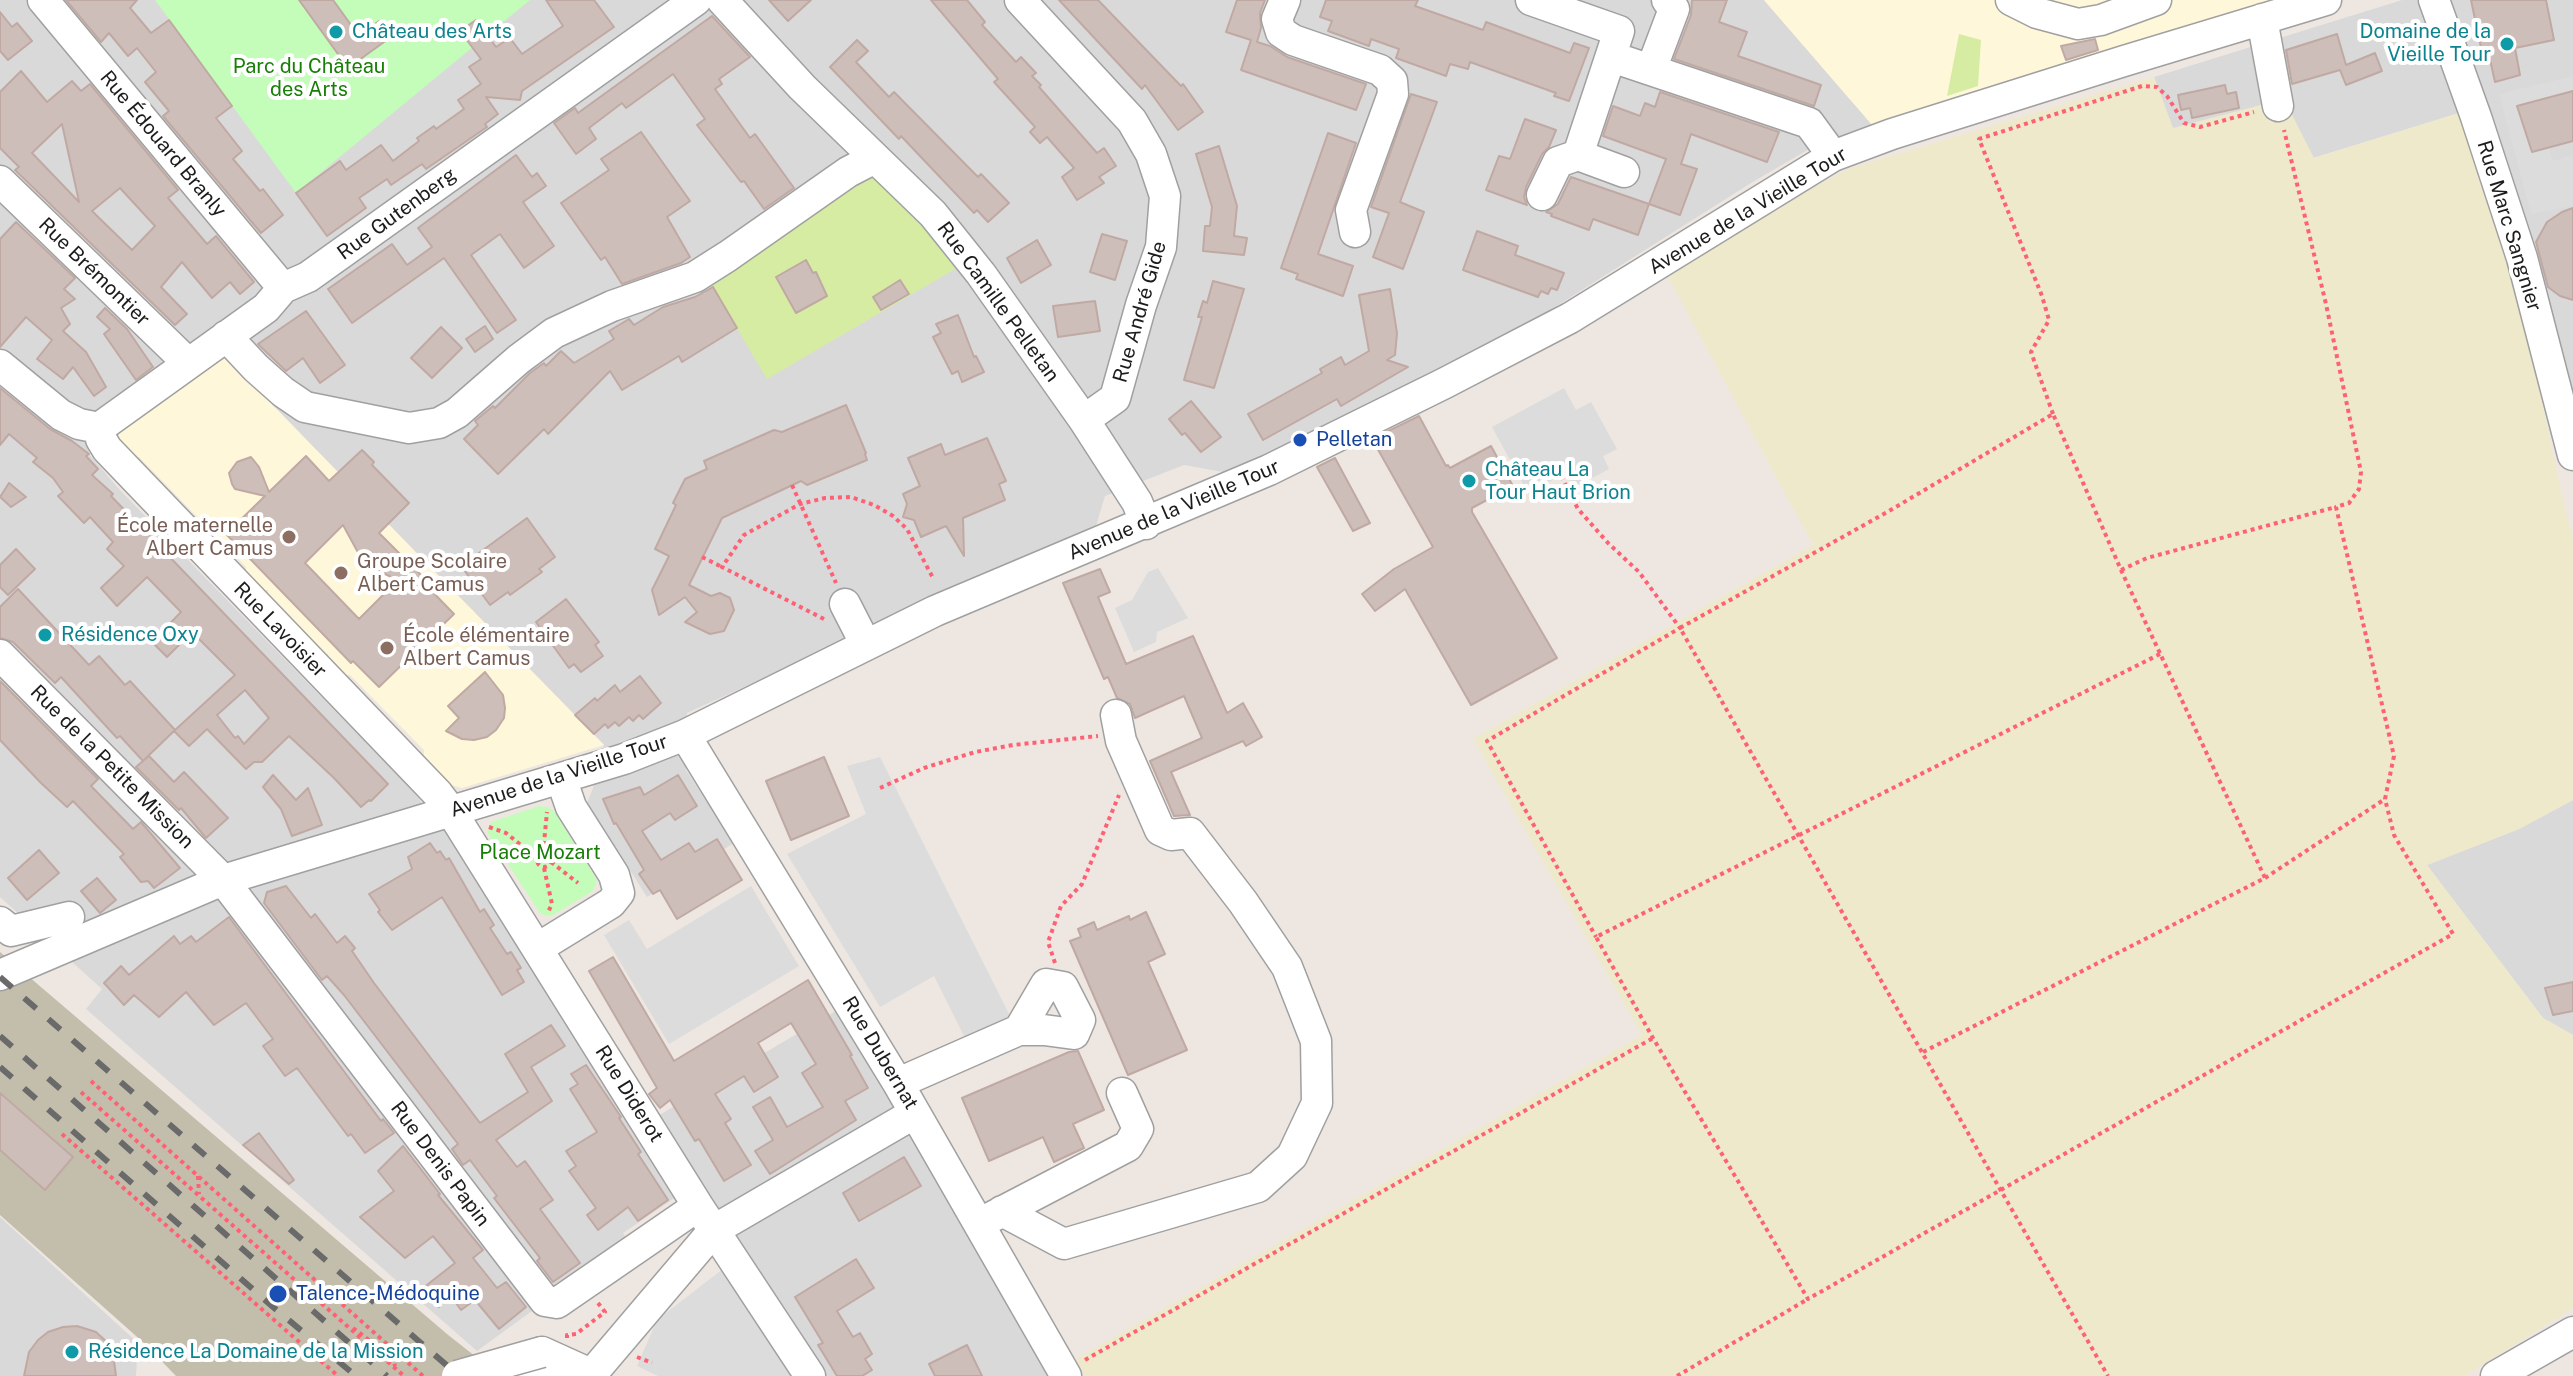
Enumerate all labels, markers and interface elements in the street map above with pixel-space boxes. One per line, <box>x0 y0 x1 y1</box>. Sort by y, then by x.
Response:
place label: Château des Arts <box>352 20 512 44</box>
place label: Domaine de la Vieille Tour <box>2360 20 2491 67</box>
marker: Château des Arts <box>327 23 345 41</box>
marker: Domaine de la Vieille Tour <box>2498 35 2516 53</box>
park label: Parc du Château des Arts <box>233 55 385 102</box>
street label: Rue Édouard Branly <box>95 66 231 222</box>
street label: Rue Marc Sangnier <box>2472 138 2546 314</box>
street label: Avenue de la Vieille Tour <box>1644 142 1852 280</box>
street label: Rue Gutenberg <box>333 163 461 265</box>
street label: Rue Brémontier <box>33 213 155 331</box>
street label: Rue Camille Pelletan <box>932 217 1064 387</box>
street label: Rue André Gide <box>1108 239 1172 385</box>
place label: Pelletan <box>1316 428 1392 452</box>
marker: Pelletan <box>1291 431 1309 449</box>
street label: Avenue de la Vieille Tour <box>1065 455 1283 565</box>
place label: Château La Tour Haut Brion <box>1485 458 1631 505</box>
marker: Château La Tour Haut Brion <box>1460 472 1478 490</box>
place label: École maternelle Albert Camus <box>117 514 273 561</box>
marker: École maternelle Albert Camus <box>280 528 298 546</box>
place label: Groupe Scolaire Albert Camus <box>357 550 507 597</box>
marker: Groupe Scolaire Albert Camus <box>332 564 350 582</box>
street label: Rue Lavoisier <box>228 577 332 683</box>
place label: Résidence Oxy <box>61 623 199 647</box>
place label: École élémentaire Albert Camus <box>403 624 570 671</box>
marker: Résidence Oxy <box>36 626 54 644</box>
marker: École élémentaire Albert Camus <box>378 639 396 657</box>
street label: Rue de la Petite Mission <box>25 680 199 854</box>
street label: Avenue de la Vieille Tour <box>447 729 671 823</box>
park label: Place Mozart <box>479 841 601 865</box>
street label: Rue Dubernat <box>837 992 923 1114</box>
street label: Rue Diderot <box>590 1041 668 1147</box>
street label: Rue Denis Papin <box>385 1097 495 1231</box>
place label: Talence-Médoquine <box>296 1282 480 1306</box>
marker: Talence-Médoquine <box>267 1283 289 1305</box>
place label: Résidence La Domaine de la Mission <box>88 1340 423 1364</box>
marker: Résidence La Domaine de la Mission <box>63 1343 81 1361</box>

